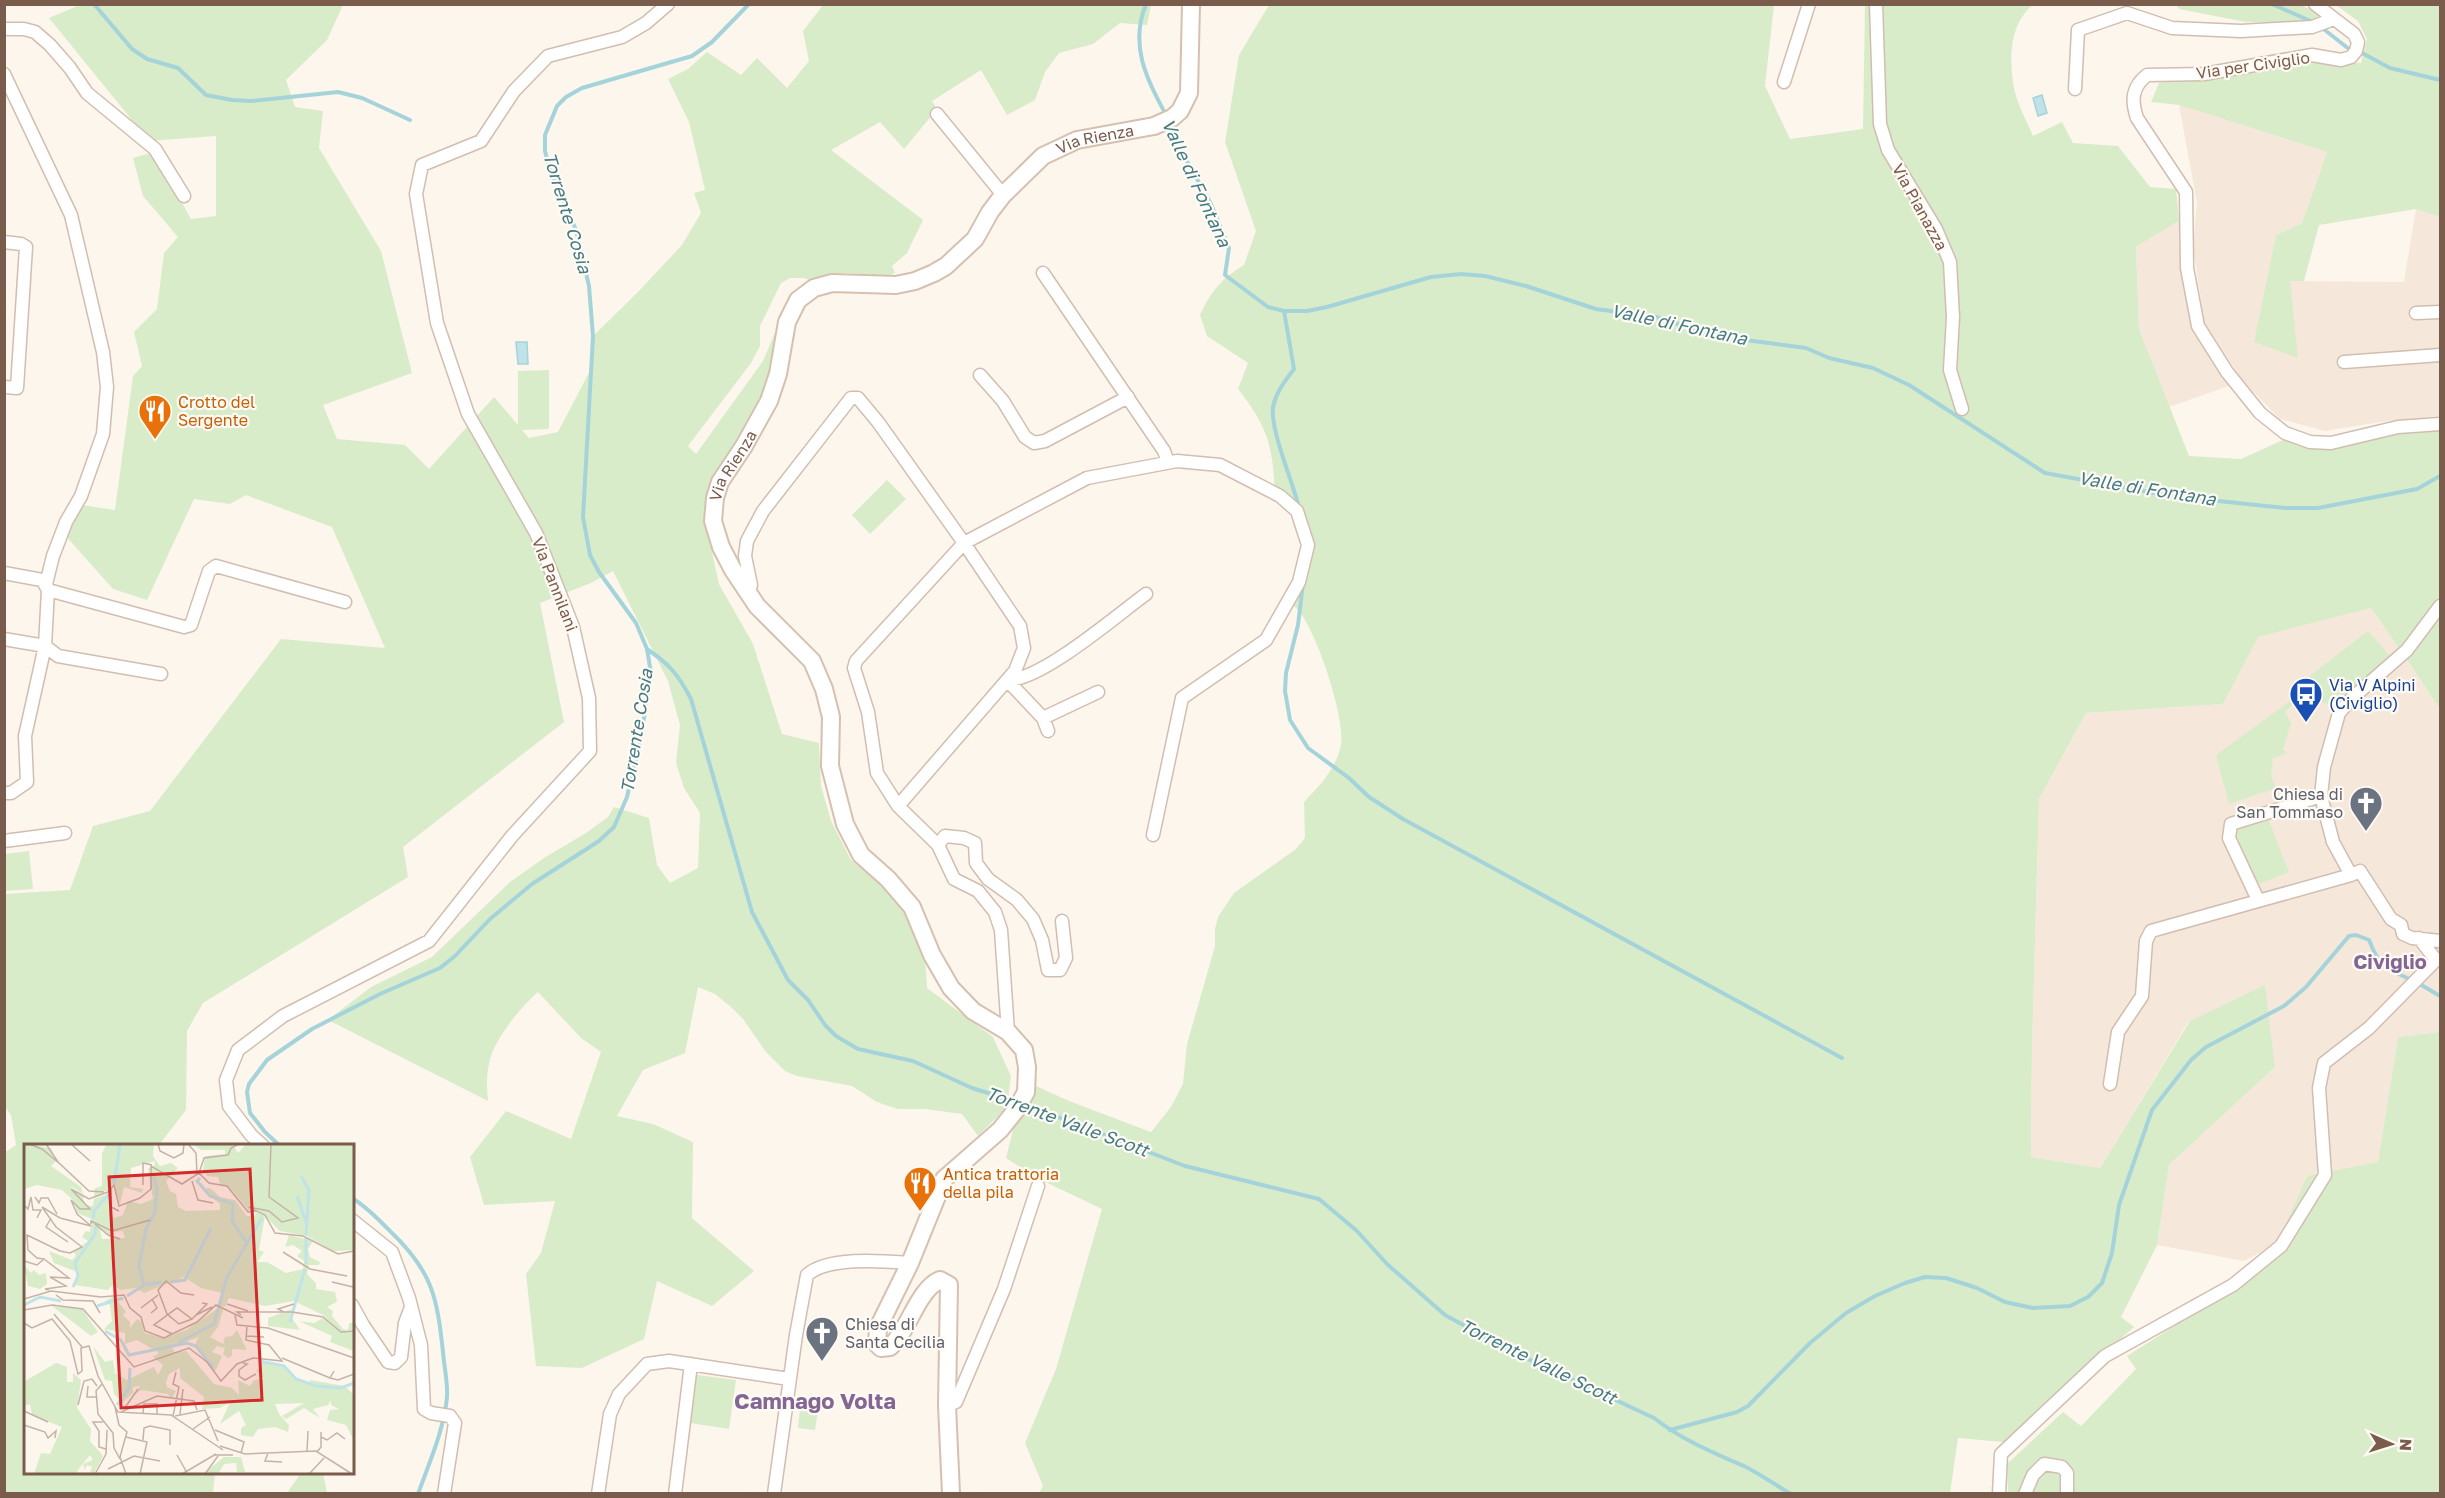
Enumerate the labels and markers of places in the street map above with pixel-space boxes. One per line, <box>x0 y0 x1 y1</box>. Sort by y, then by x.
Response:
place label: Crotto del Sergente <box>178 392 255 430</box>
restaurant icon: Crotto del Sergente <box>137 393 173 440</box>
place label: Via V Alpini (Civiglio) <box>2329 675 2416 713</box>
bus stop icon: Via V Alpini (Civiglio) <box>2288 676 2324 723</box>
place label: Chiesa di San Tommaso <box>2236 784 2343 822</box>
church icon: Chiesa di San Tommaso <box>2348 785 2384 832</box>
place label: Antica trattoria della pila <box>943 1164 1059 1202</box>
restaurant icon: Antica trattoria della pila <box>902 1165 938 1212</box>
place label: Chiesa di Santa Cecilia <box>845 1314 945 1352</box>
church icon: Chiesa di Santa Cecilia <box>804 1315 840 1362</box>

